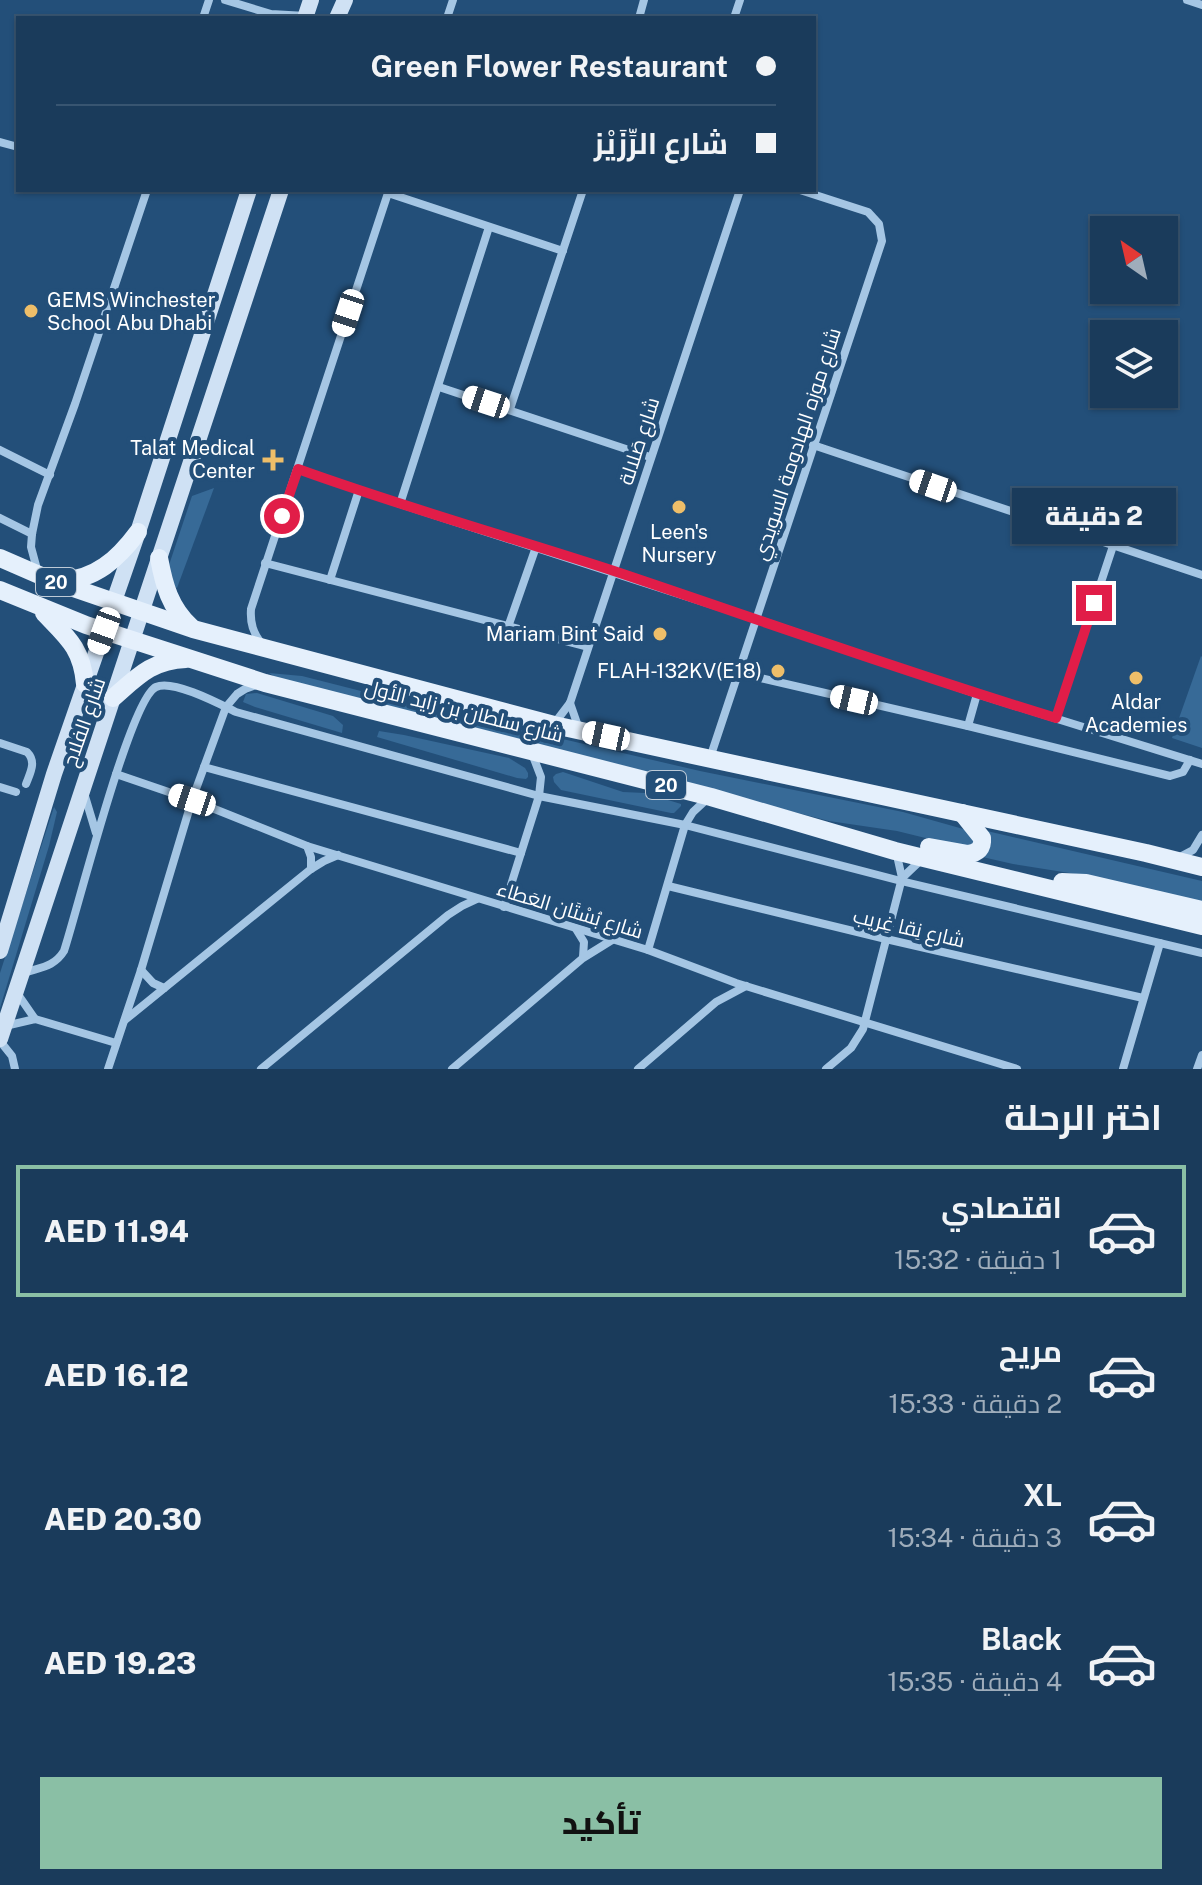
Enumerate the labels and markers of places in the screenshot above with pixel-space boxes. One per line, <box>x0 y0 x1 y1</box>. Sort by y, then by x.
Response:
place label: GEMS Winchester School Abu Dhabi <box>47 288 216 335</box>
marker: GEMS Winchester School Abu Dhabi <box>22 302 40 320</box>
place label: Talat Medical Center <box>130 436 255 483</box>
marker: Talat Medical Center <box>262 449 284 471</box>
marker: Leen's Nursery <box>670 498 688 516</box>
place label: Leen's Nursery <box>642 520 717 567</box>
place label: Mariam Bint Said <box>486 622 644 646</box>
marker: Mariam Bint Said <box>651 625 669 643</box>
place label: FLAH-132KV(E18) <box>597 659 762 683</box>
marker: FLAH-132KV(E18) <box>769 662 787 680</box>
marker: Aldar Academies <box>1127 669 1145 687</box>
place label: Aldar Academies <box>1085 690 1187 737</box>

